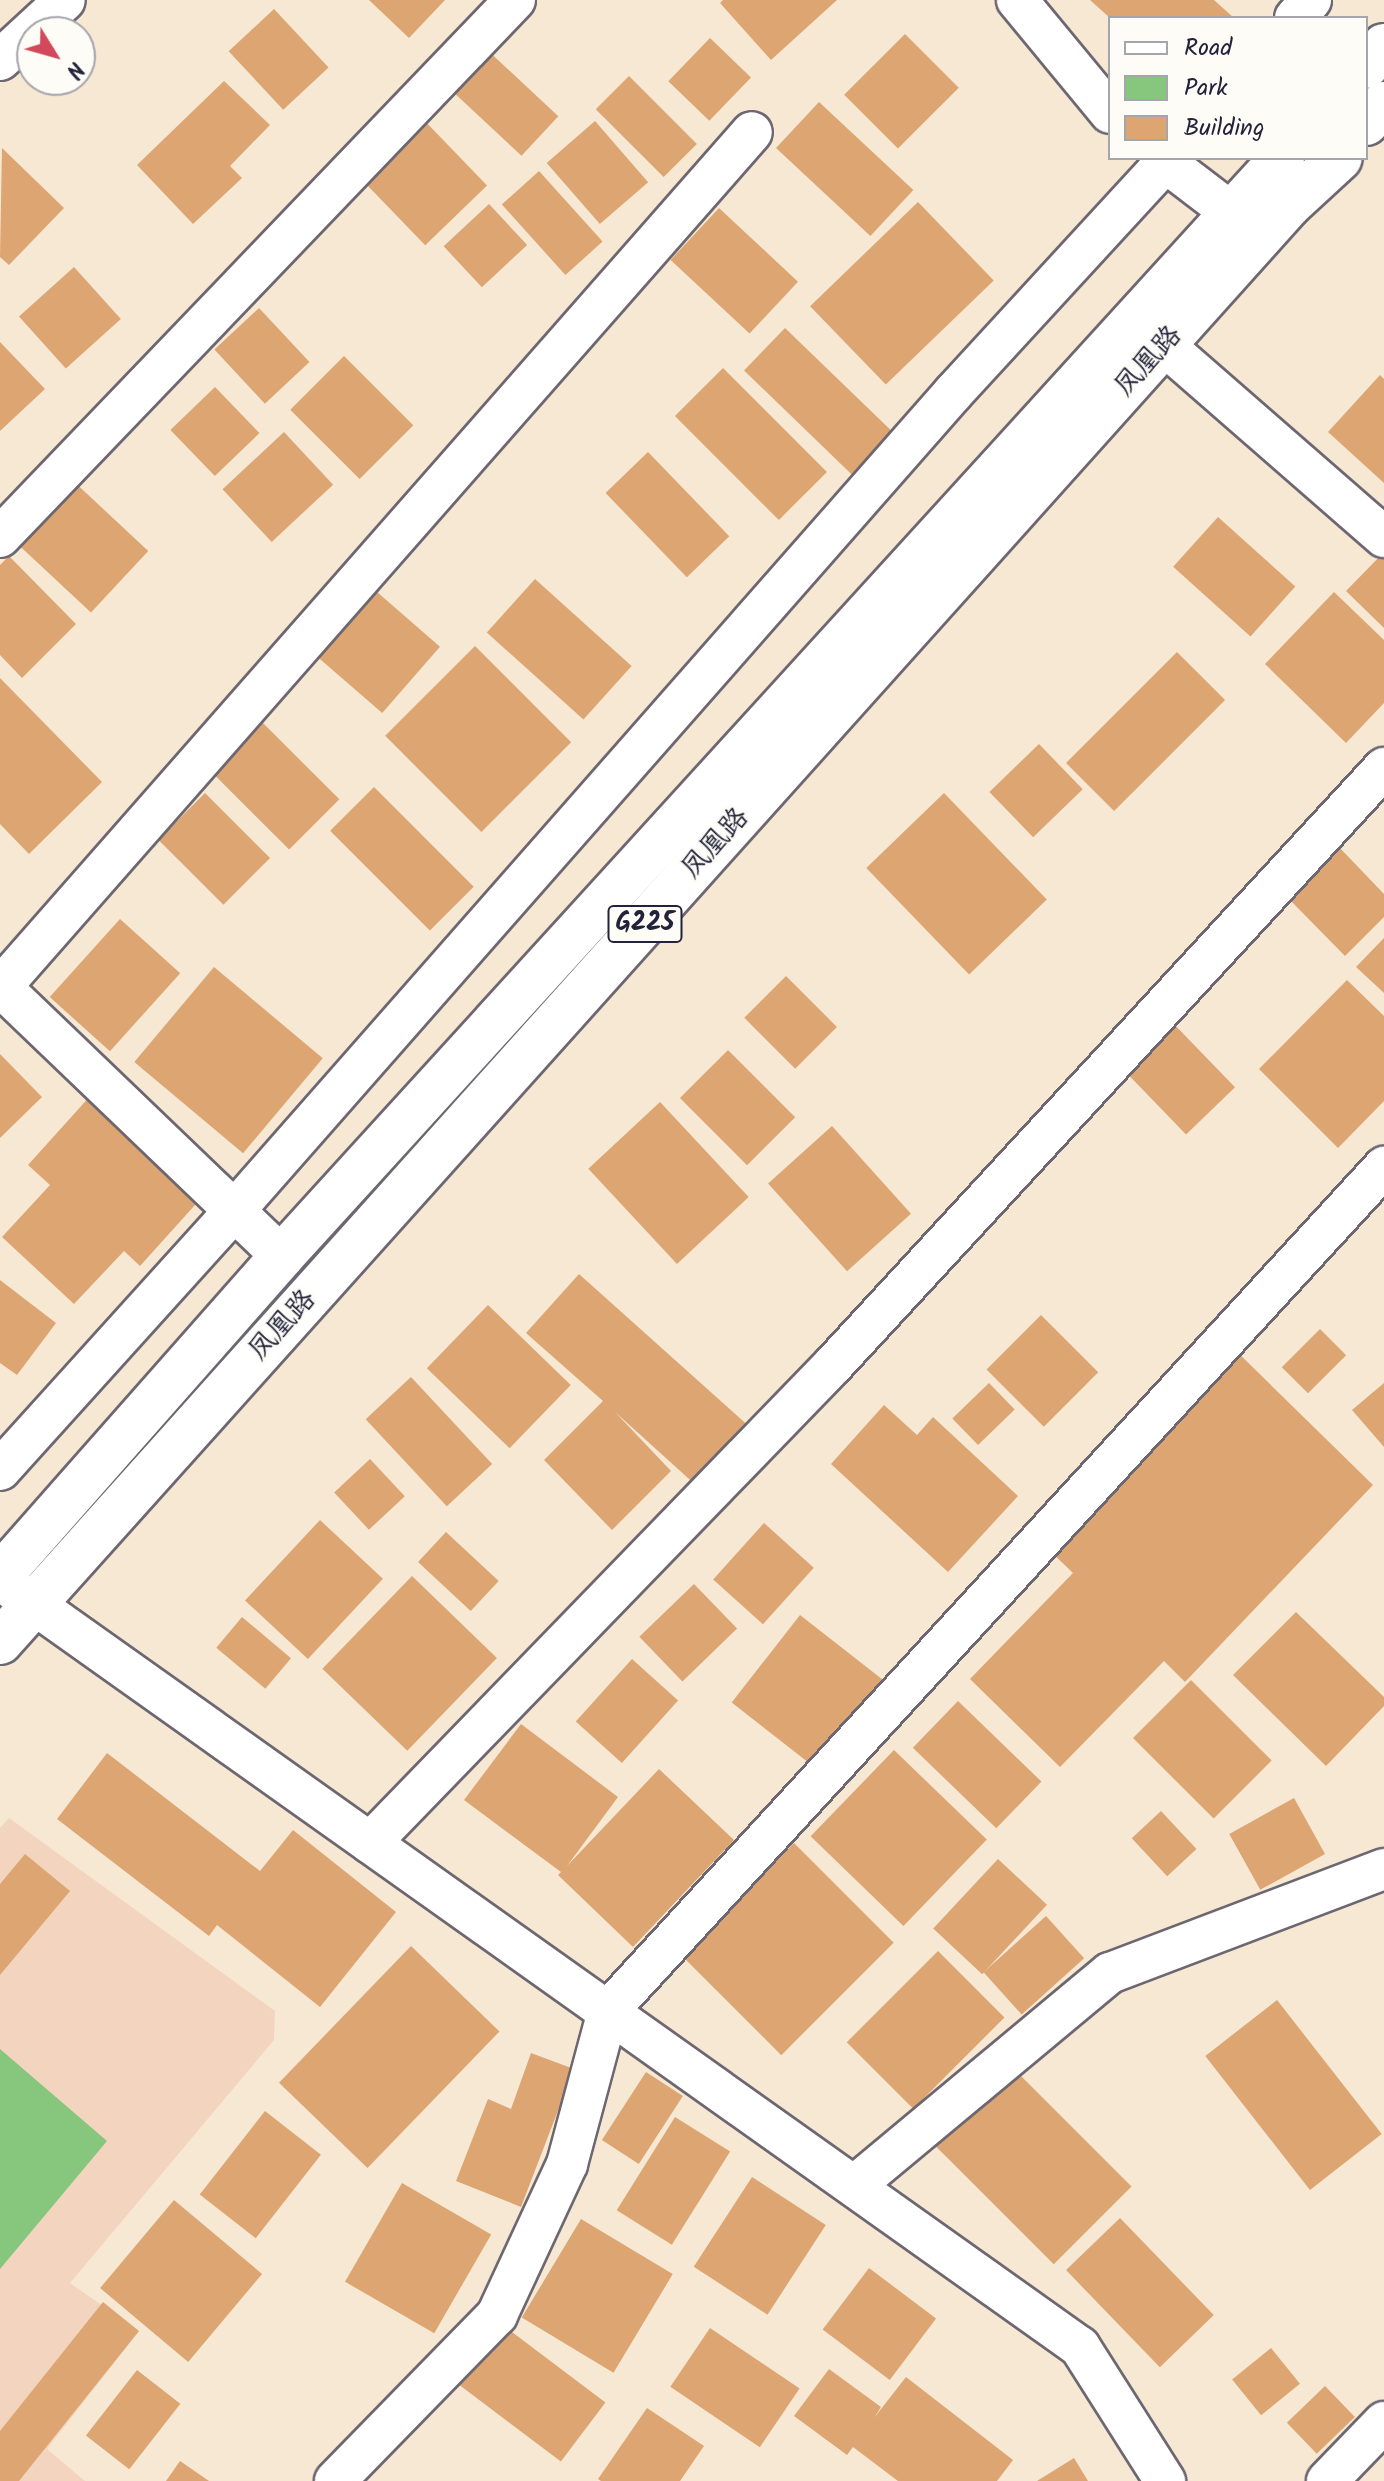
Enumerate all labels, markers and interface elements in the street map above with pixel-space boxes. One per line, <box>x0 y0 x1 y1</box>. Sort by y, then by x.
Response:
north arrow <box>16 16 96 96</box>
legend <box>1108 16 1368 160</box>
text: Road <box>1184 29 1232 68</box>
text: N <box>56 53 92 86</box>
text: Park <box>1184 69 1228 108</box>
text: Building <box>1184 109 1264 148</box>
street label: 凤凰路 <box>1108 320 1190 404</box>
street label: 凤凰路 <box>675 802 757 886</box>
road number: G225 <box>607 902 683 946</box>
street label: 凤凰路 <box>242 1284 324 1368</box>

